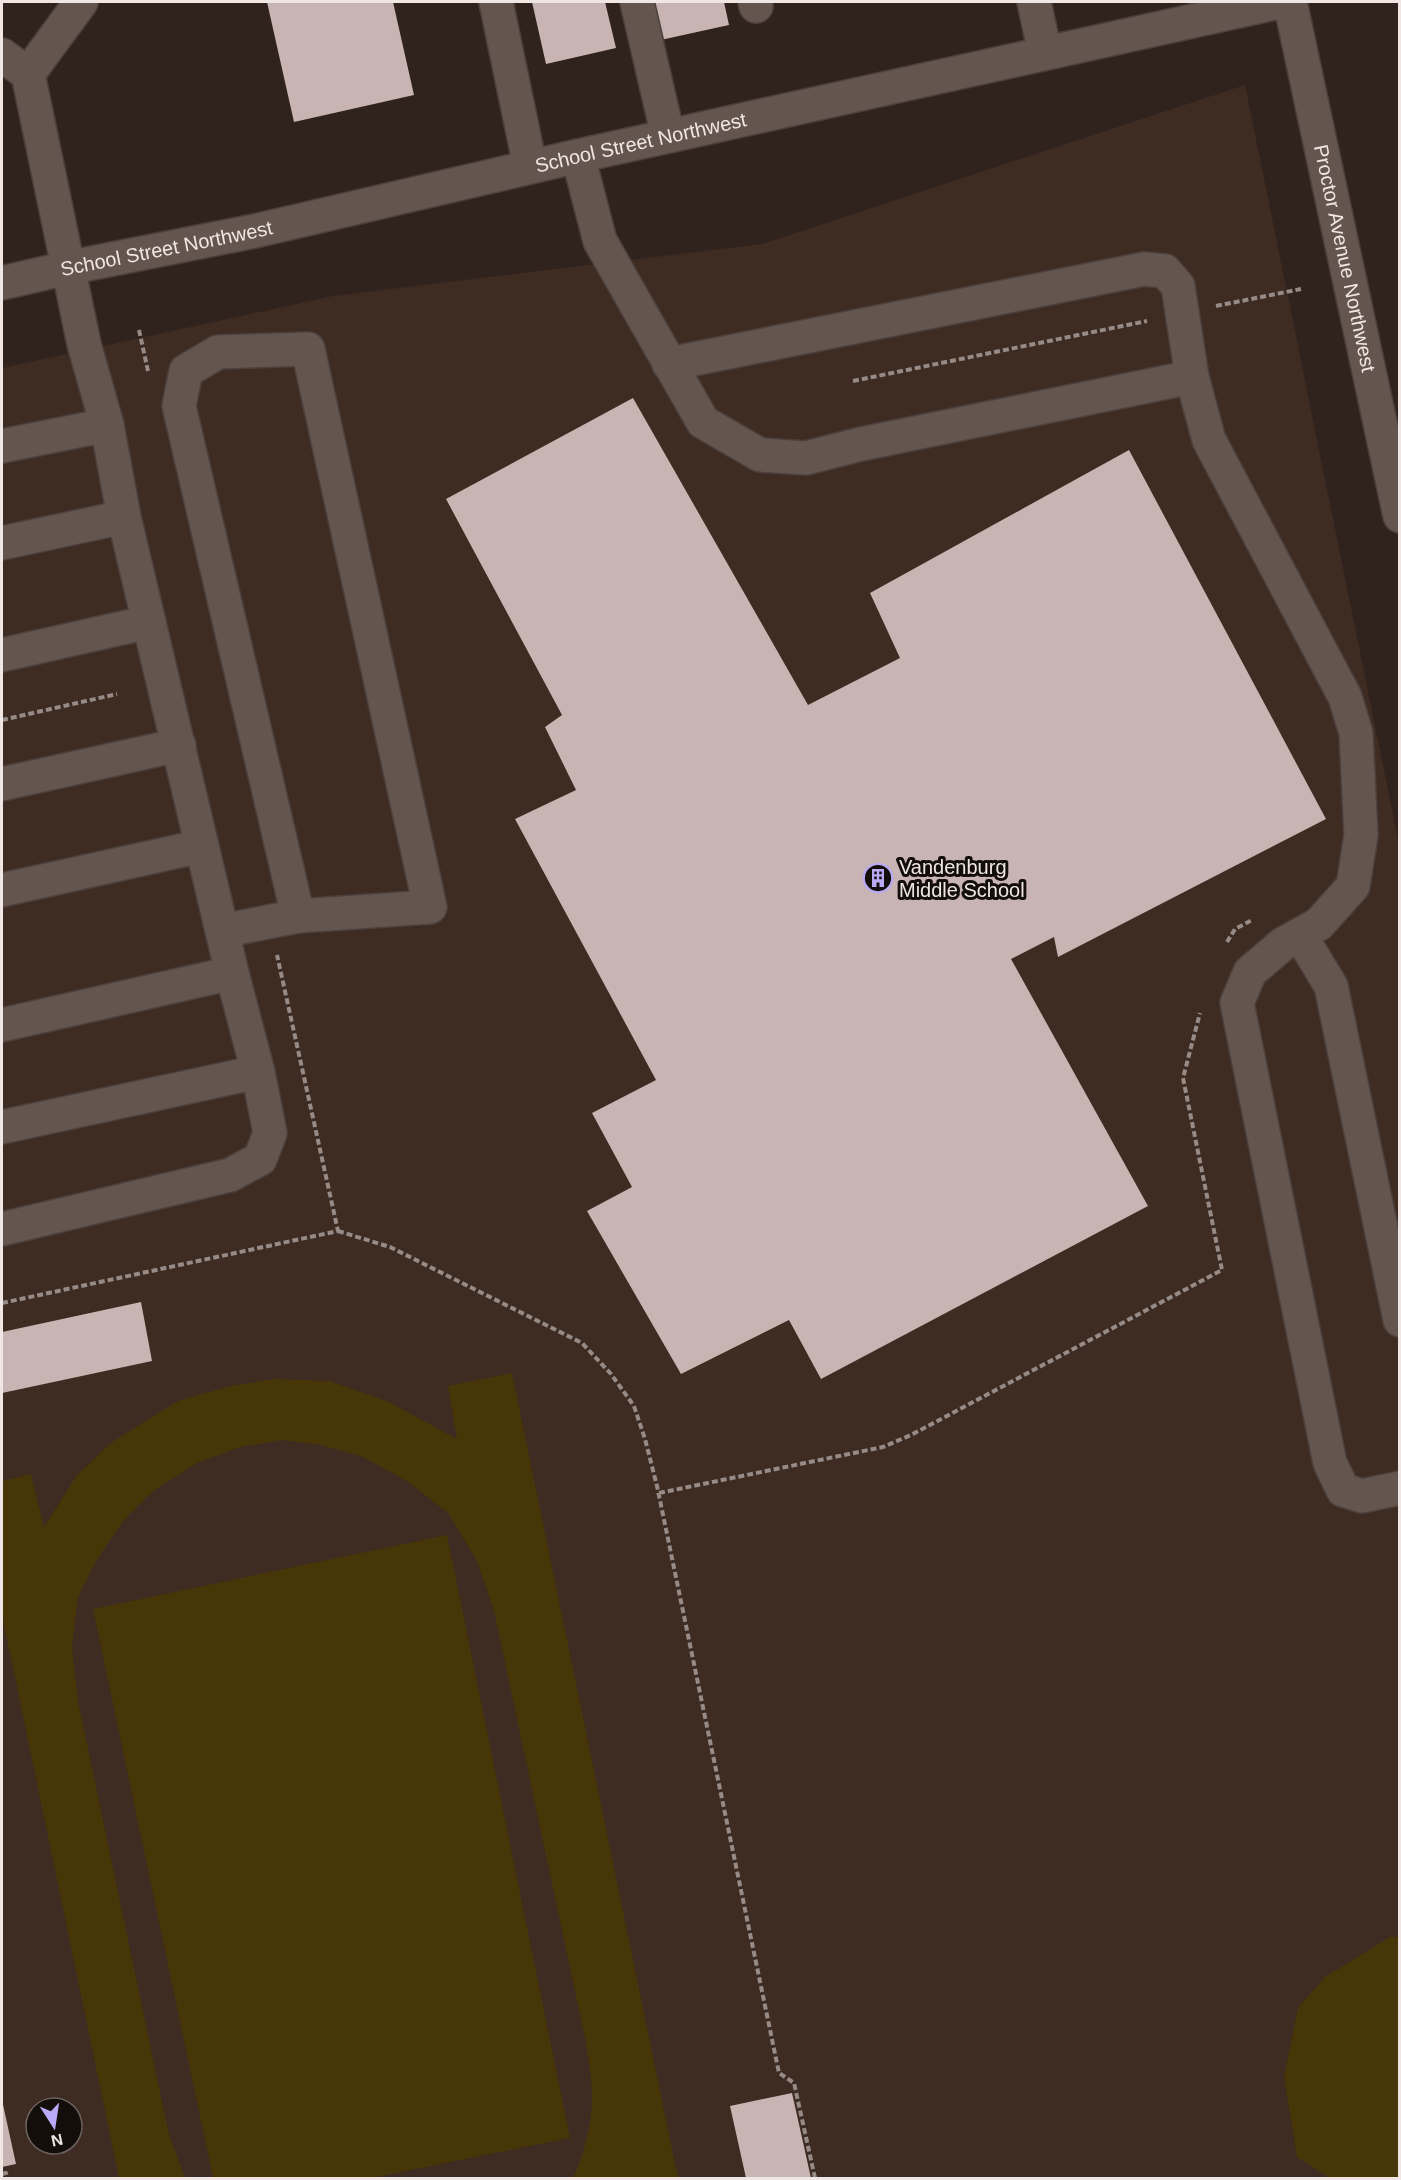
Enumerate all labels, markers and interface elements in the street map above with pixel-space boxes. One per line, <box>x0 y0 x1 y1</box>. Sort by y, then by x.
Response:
street label: School Street Northwest <box>533 108 749 177</box>
street label: Proctor Avenue Northwest <box>1310 142 1380 374</box>
street label: School Street Northwest <box>58 216 275 280</box>
place label: Vandenburg Middle School <box>899 856 1025 901</box>
building icon: Vandenburg Middle School <box>862 862 894 894</box>
north arrow <box>24 2096 84 2156</box>
text: N <box>50 2131 64 2150</box>

